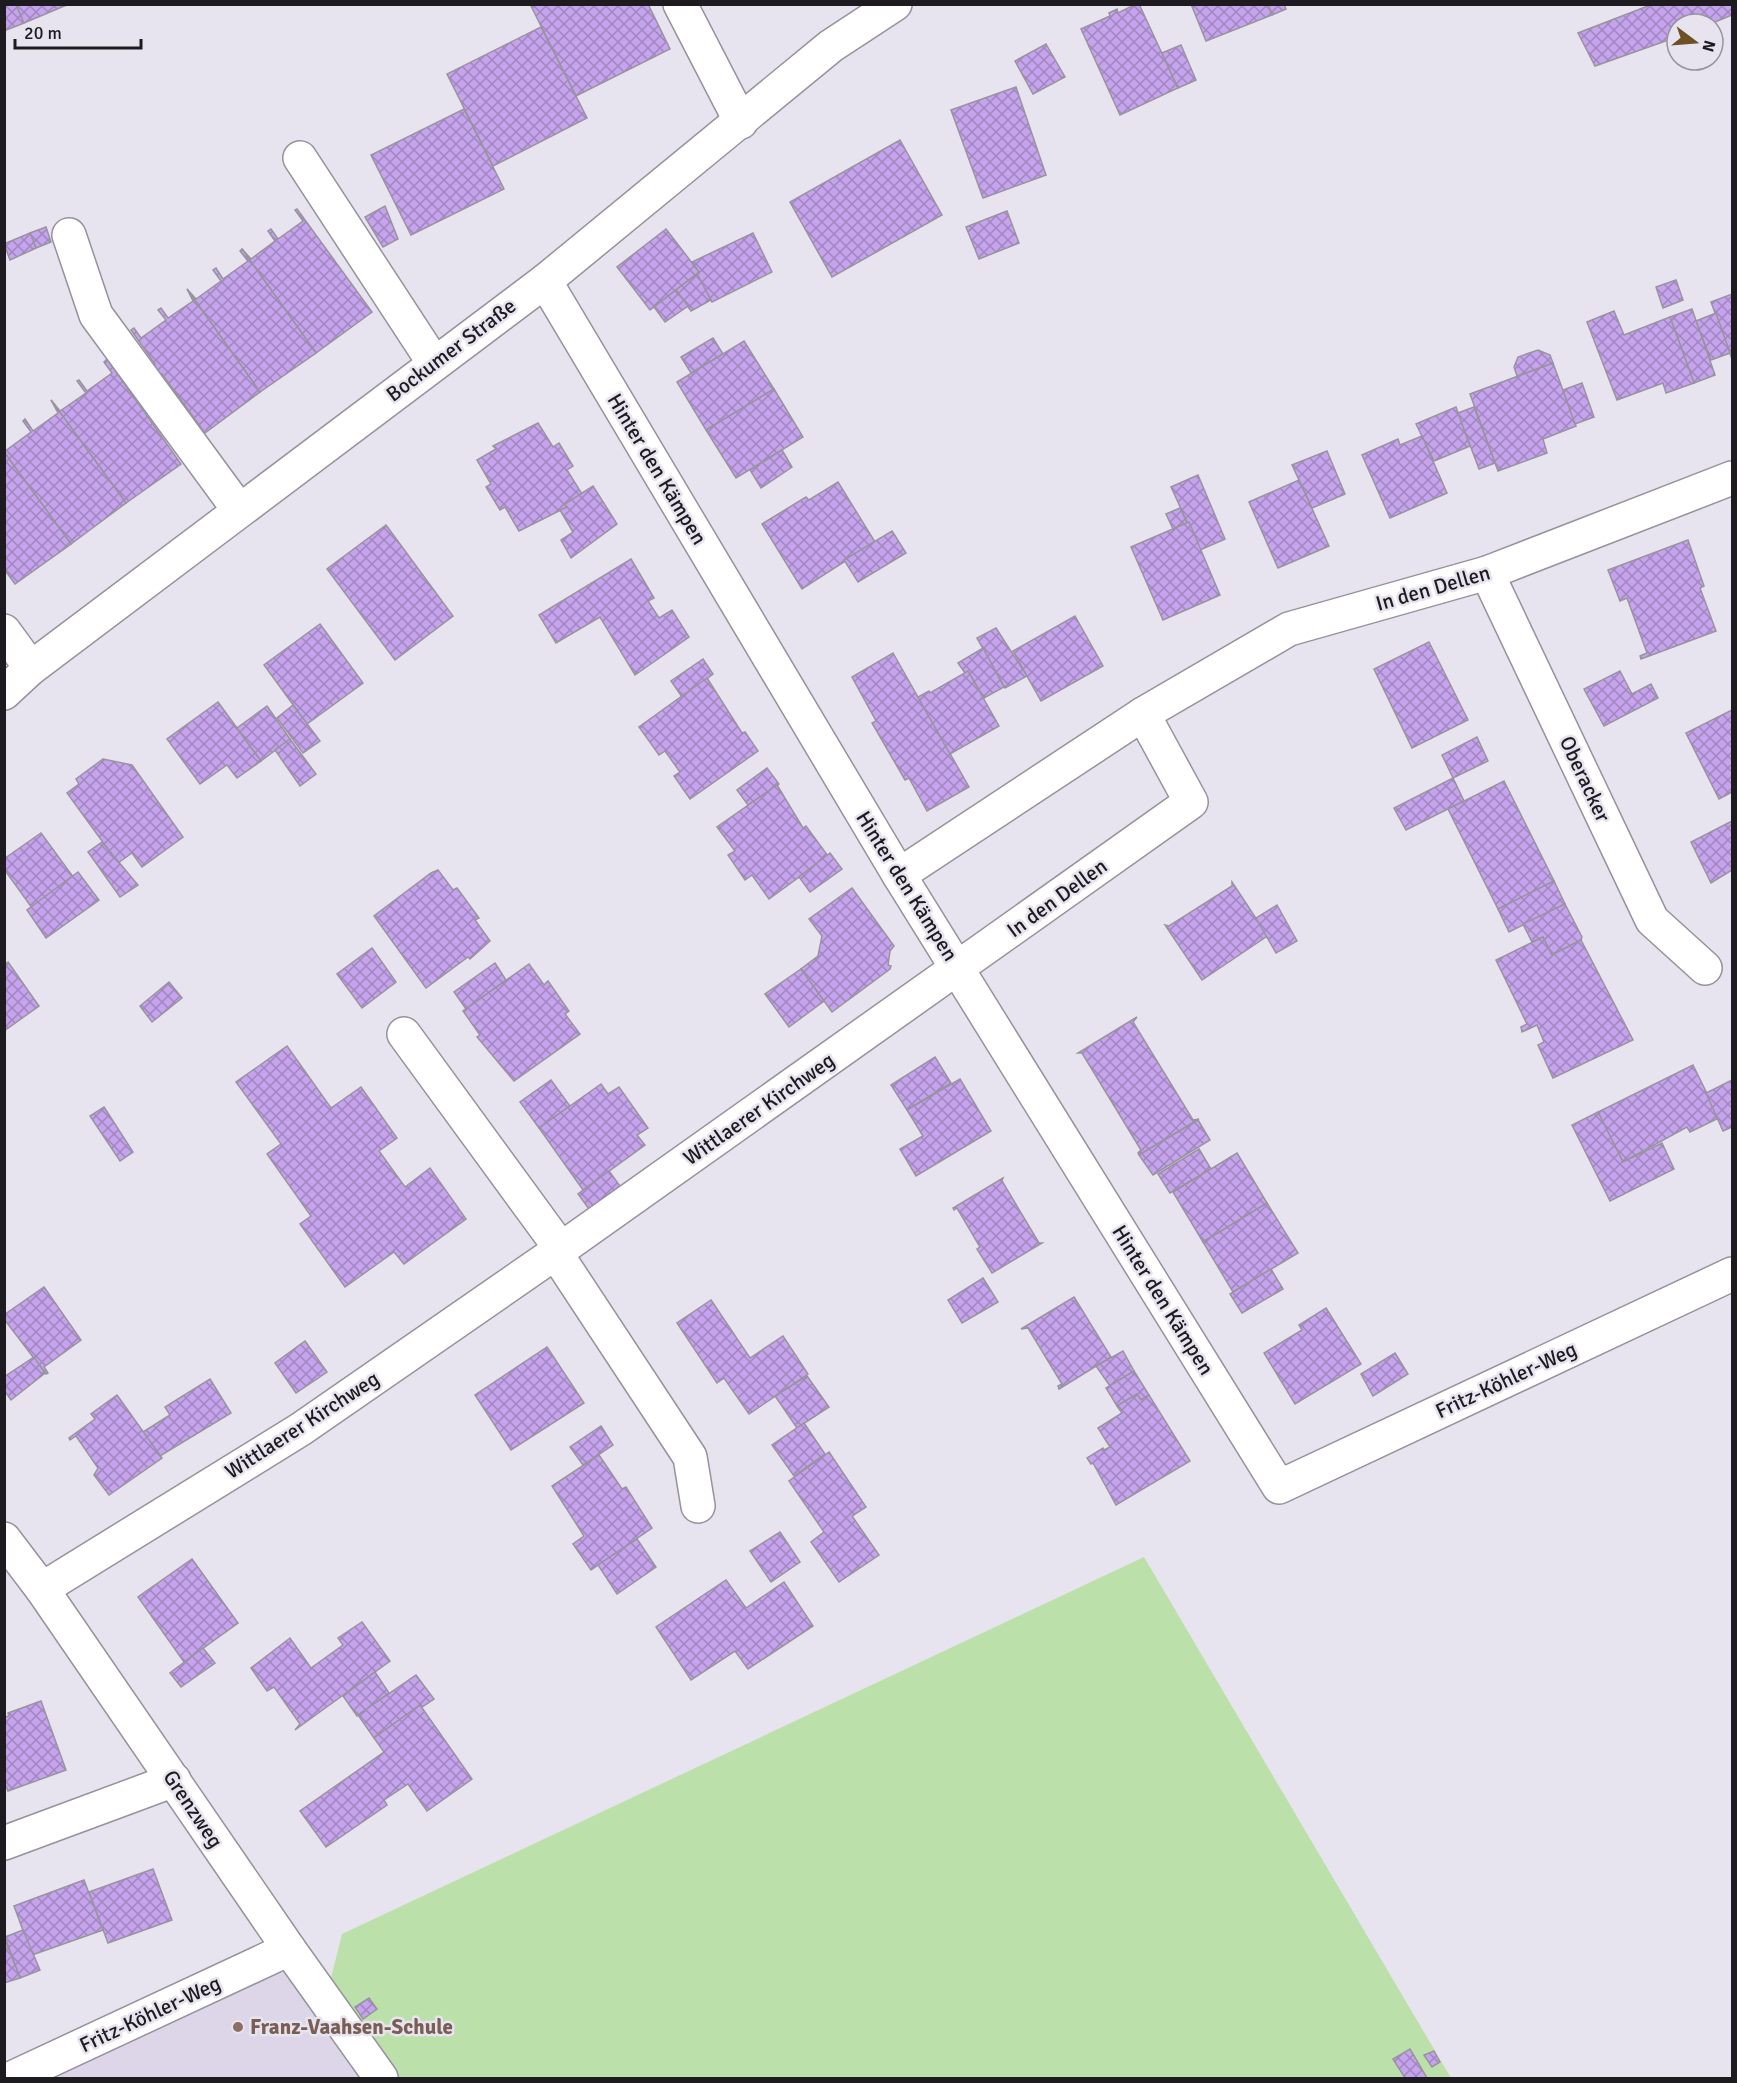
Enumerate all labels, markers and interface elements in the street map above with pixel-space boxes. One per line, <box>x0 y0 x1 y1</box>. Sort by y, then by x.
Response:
scale bar <box>15 12 141 50</box>
north arrow <box>1665 12 1725 72</box>
text: 20 m <box>24 22 62 44</box>
text: N <box>1697 38 1720 54</box>
street label: Bockumer Straße <box>381 293 521 407</box>
street label: Hinter den Kämpen <box>602 389 712 549</box>
street label: In den Dellen <box>1373 559 1493 617</box>
street label: Oberacker <box>1554 732 1616 826</box>
street label: Hinter den Kämpen <box>850 806 964 966</box>
street label: In den Dellen <box>1002 853 1112 943</box>
street label: Wittlaerer Kirchweg <box>678 1047 840 1171</box>
street label: Hinter den Kämpen <box>1106 1220 1220 1380</box>
street label: Fritz-Köhler-Weg <box>1431 1336 1581 1424</box>
street label: Wittlaerer Kirchweg <box>220 1365 384 1485</box>
street label: Grenzweg <box>157 1765 229 1853</box>
street label: Fritz-Köhler-Weg <box>75 1970 225 2058</box>
place label: Franz-Vaahsen-Schule <box>250 2014 453 2040</box>
marker: Franz-Vaahsen-Schule <box>231 2020 245 2034</box>

